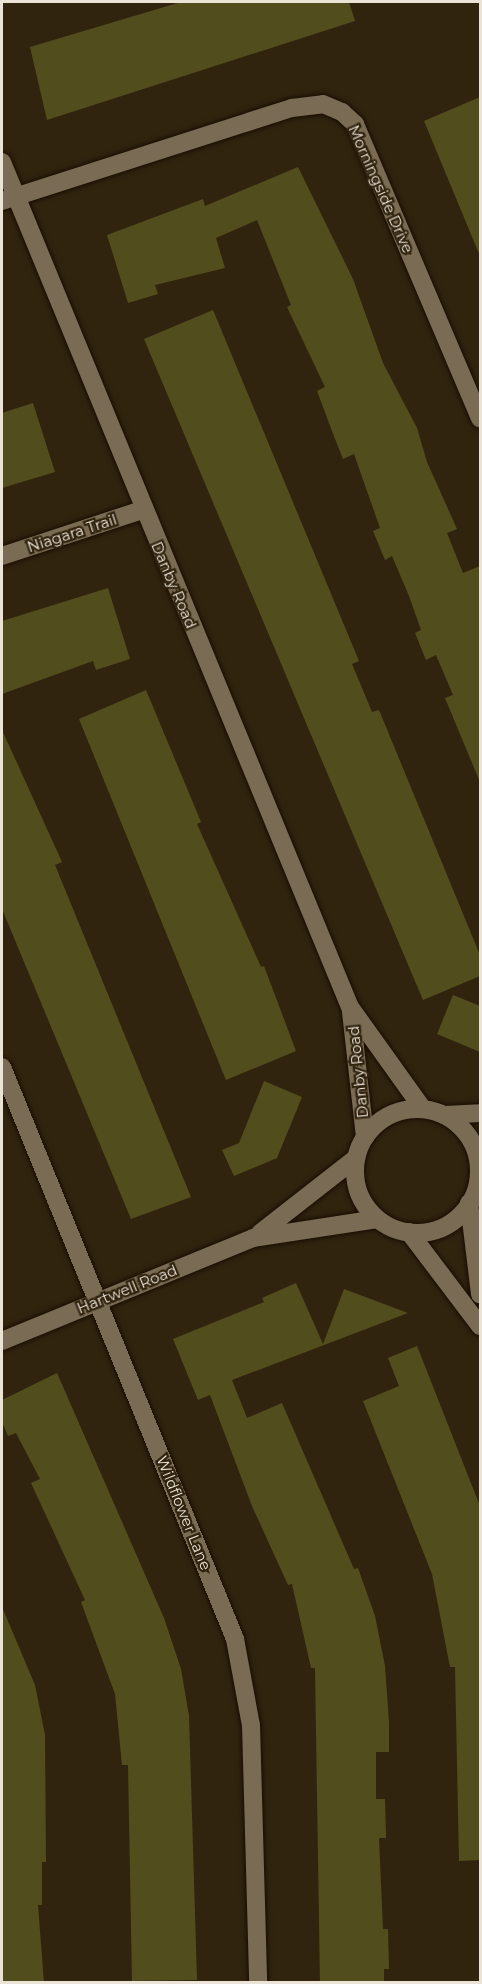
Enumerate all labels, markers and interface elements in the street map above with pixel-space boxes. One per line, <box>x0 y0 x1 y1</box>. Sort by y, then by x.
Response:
street label: Morningside Drive <box>345 122 417 256</box>
street label: Niagara Trail <box>25 510 119 556</box>
street label: Danby Road <box>148 539 200 631</box>
street label: Danby Road <box>344 1025 372 1119</box>
street label: Hartwell Road <box>74 1261 180 1317</box>
street label: Wildflower Lane <box>153 1453 215 1573</box>

